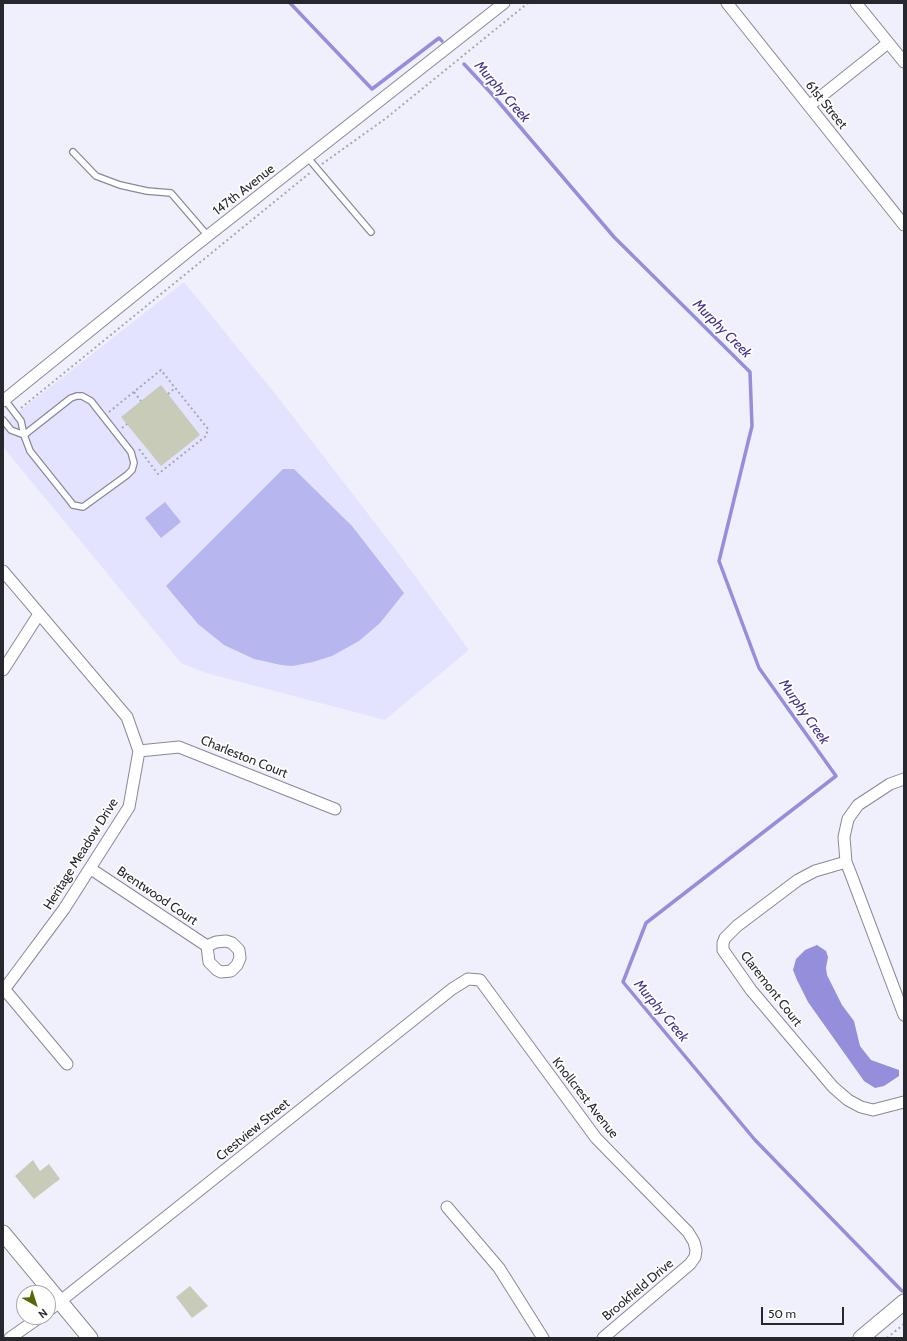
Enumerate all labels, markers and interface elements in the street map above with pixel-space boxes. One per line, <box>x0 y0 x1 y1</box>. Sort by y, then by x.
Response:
water label: Murphy Creek <box>471 58 533 126</box>
street label: 61st Street <box>802 78 850 132</box>
street label: 147th Avenue <box>210 161 278 219</box>
water label: Murphy Creek <box>689 296 755 362</box>
water label: Murphy Creek <box>775 676 833 748</box>
street label: Charleston Court <box>198 732 290 782</box>
street label: Heritage Meadow Drive <box>40 795 122 913</box>
street label: Brentwood Court <box>114 863 200 929</box>
street label: Claremont Court <box>737 948 805 1030</box>
water label: Murphy Creek <box>630 976 692 1046</box>
street label: Knollcrest Avenue <box>549 1054 621 1142</box>
street label: Crestview Street <box>213 1096 293 1164</box>
street label: Brookfield Drive <box>599 1256 677 1324</box>
north arrow <box>16 1285 56 1325</box>
scale bar <box>763 1299 846 1325</box>
text: N <box>35 1306 50 1321</box>
text: 50 m <box>768 1306 796 1321</box>

